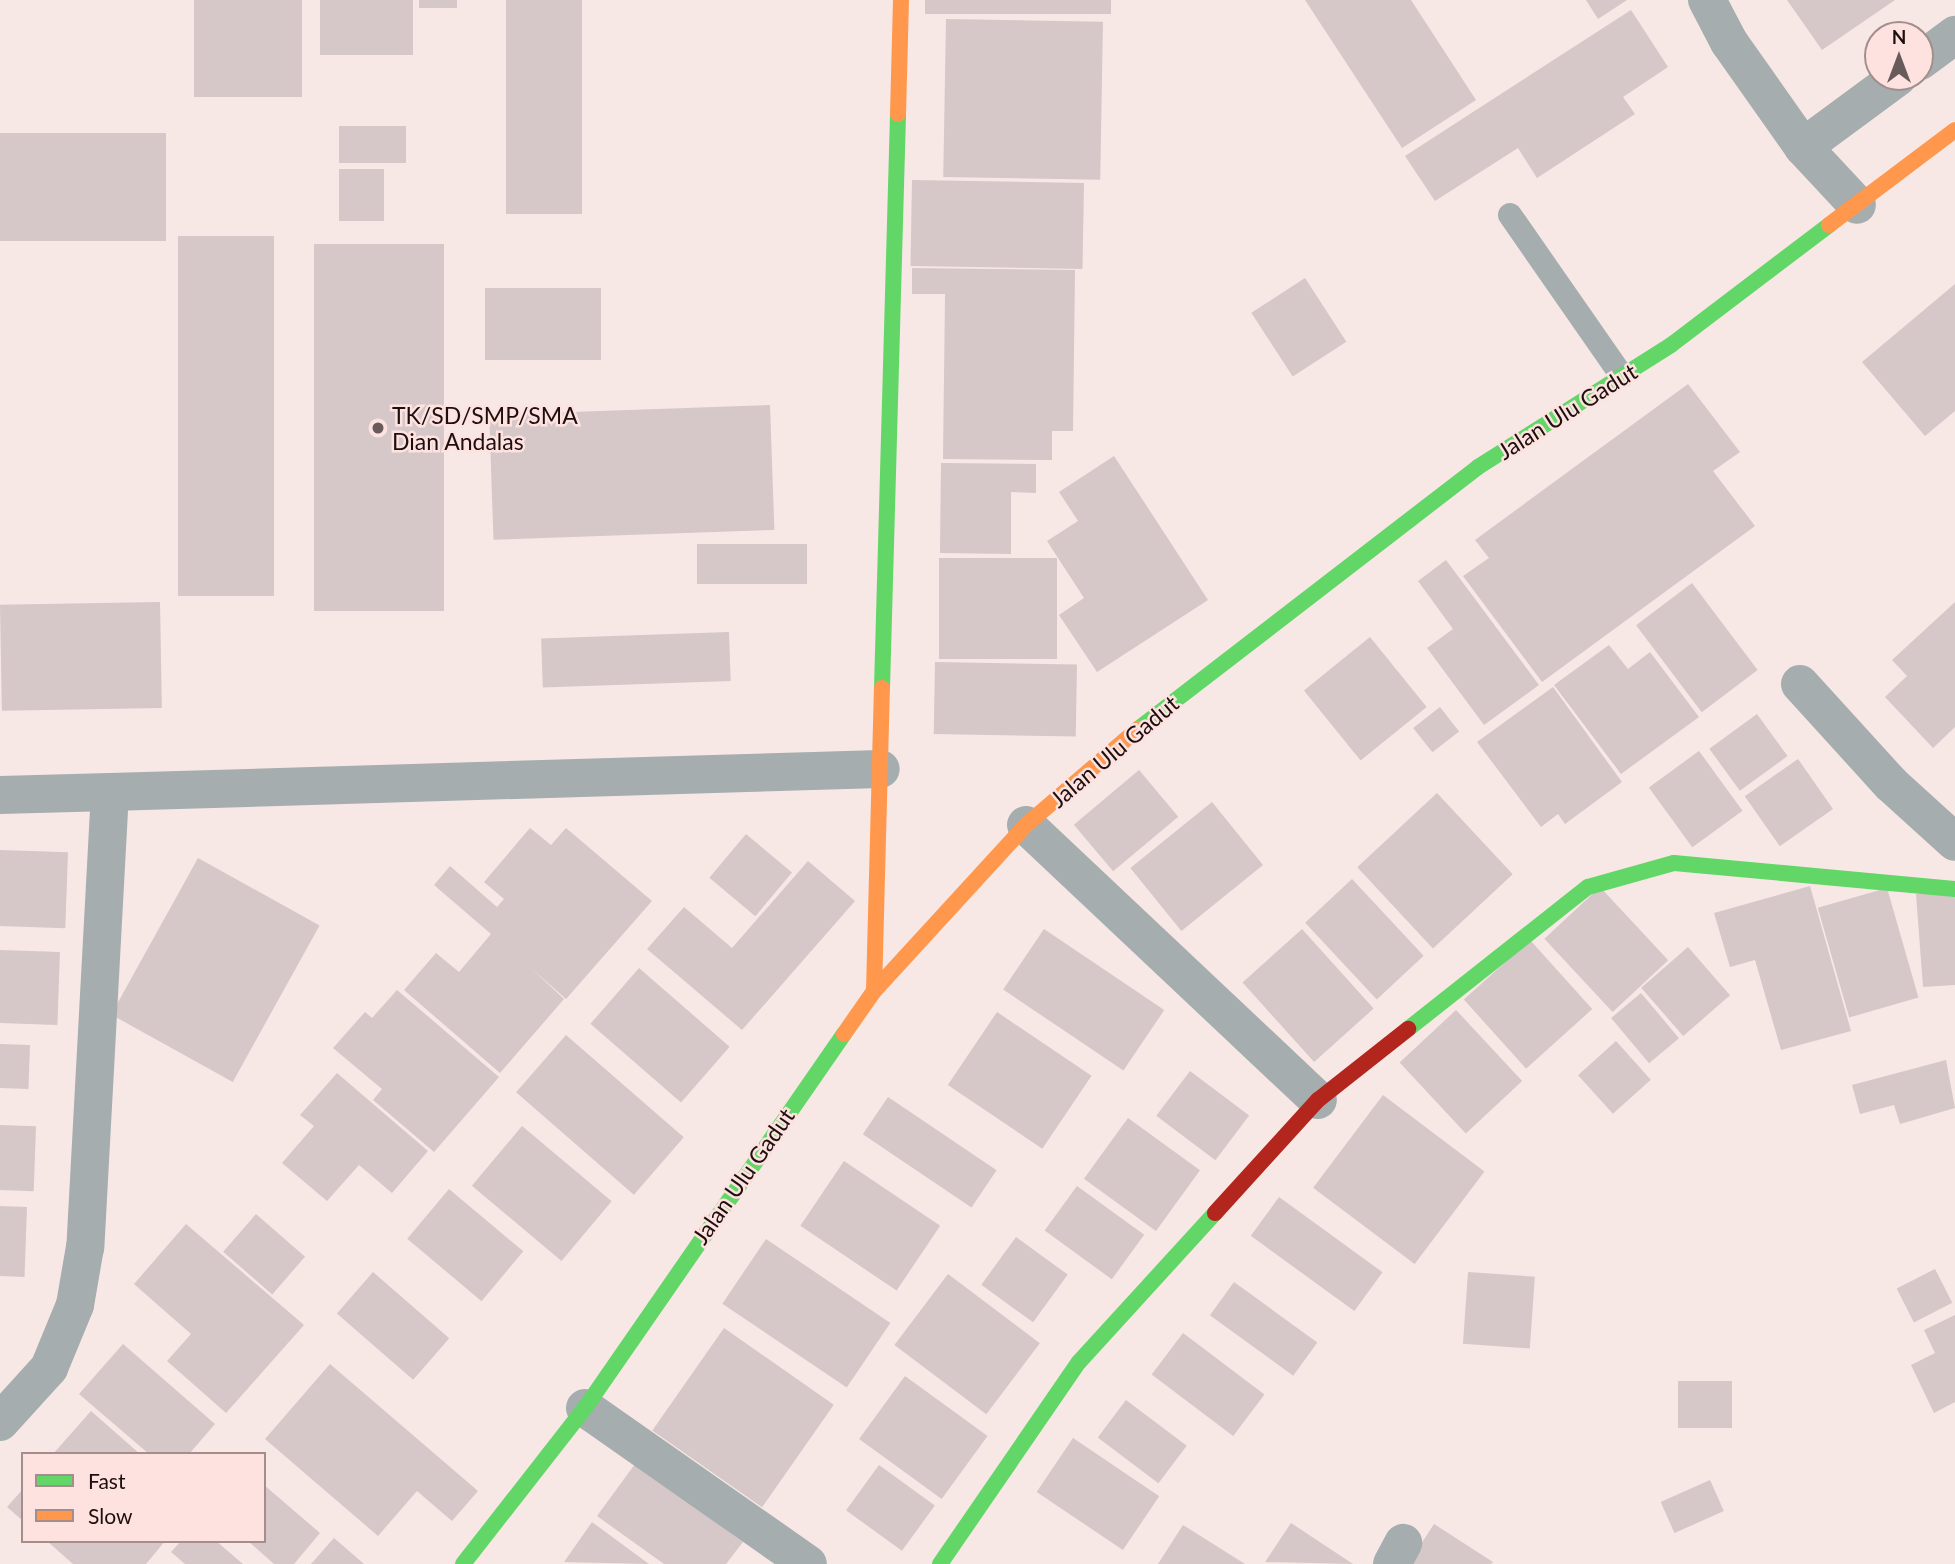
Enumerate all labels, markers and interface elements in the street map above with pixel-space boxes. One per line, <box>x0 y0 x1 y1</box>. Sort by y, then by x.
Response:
north arrow <box>1864 21 1934 91</box>
text: N <box>1892 25 1906 48</box>
street label: Jalan Ulu Gadut <box>1492 357 1642 465</box>
place label: TK/SD/SMP/SMA Dian Andalas <box>392 401 578 455</box>
marker: TK/SD/SMP/SMA Dian Andalas <box>370 420 386 436</box>
street label: Jalan Ulu Gadut <box>1044 689 1184 813</box>
street label: Jalan Ulu Gadut <box>686 1103 800 1249</box>
legend <box>21 1452 266 1543</box>
text: Fast <box>88 1468 125 1493</box>
text: Slow <box>88 1503 132 1528</box>

